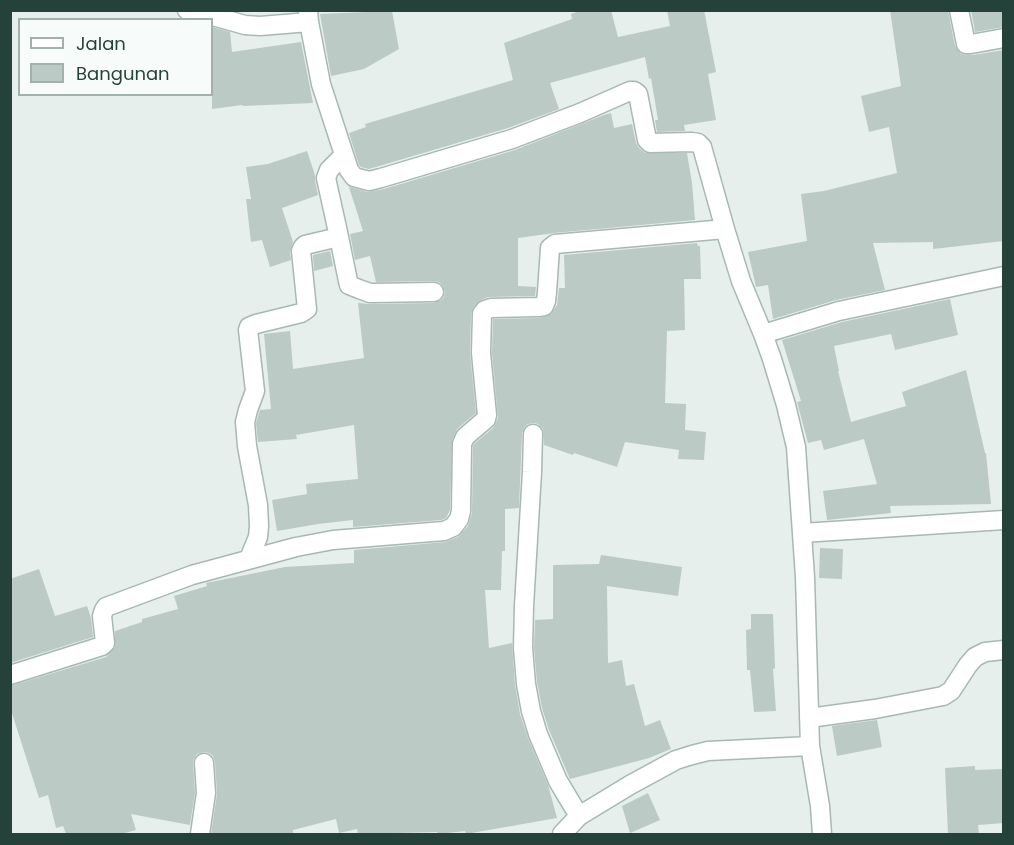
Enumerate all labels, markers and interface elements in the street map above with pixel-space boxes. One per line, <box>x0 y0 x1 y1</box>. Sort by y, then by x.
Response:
legend <box>18 18 213 96</box>
text: Jalan <box>76 31 126 56</box>
text: Bangunan <box>76 61 170 86</box>

